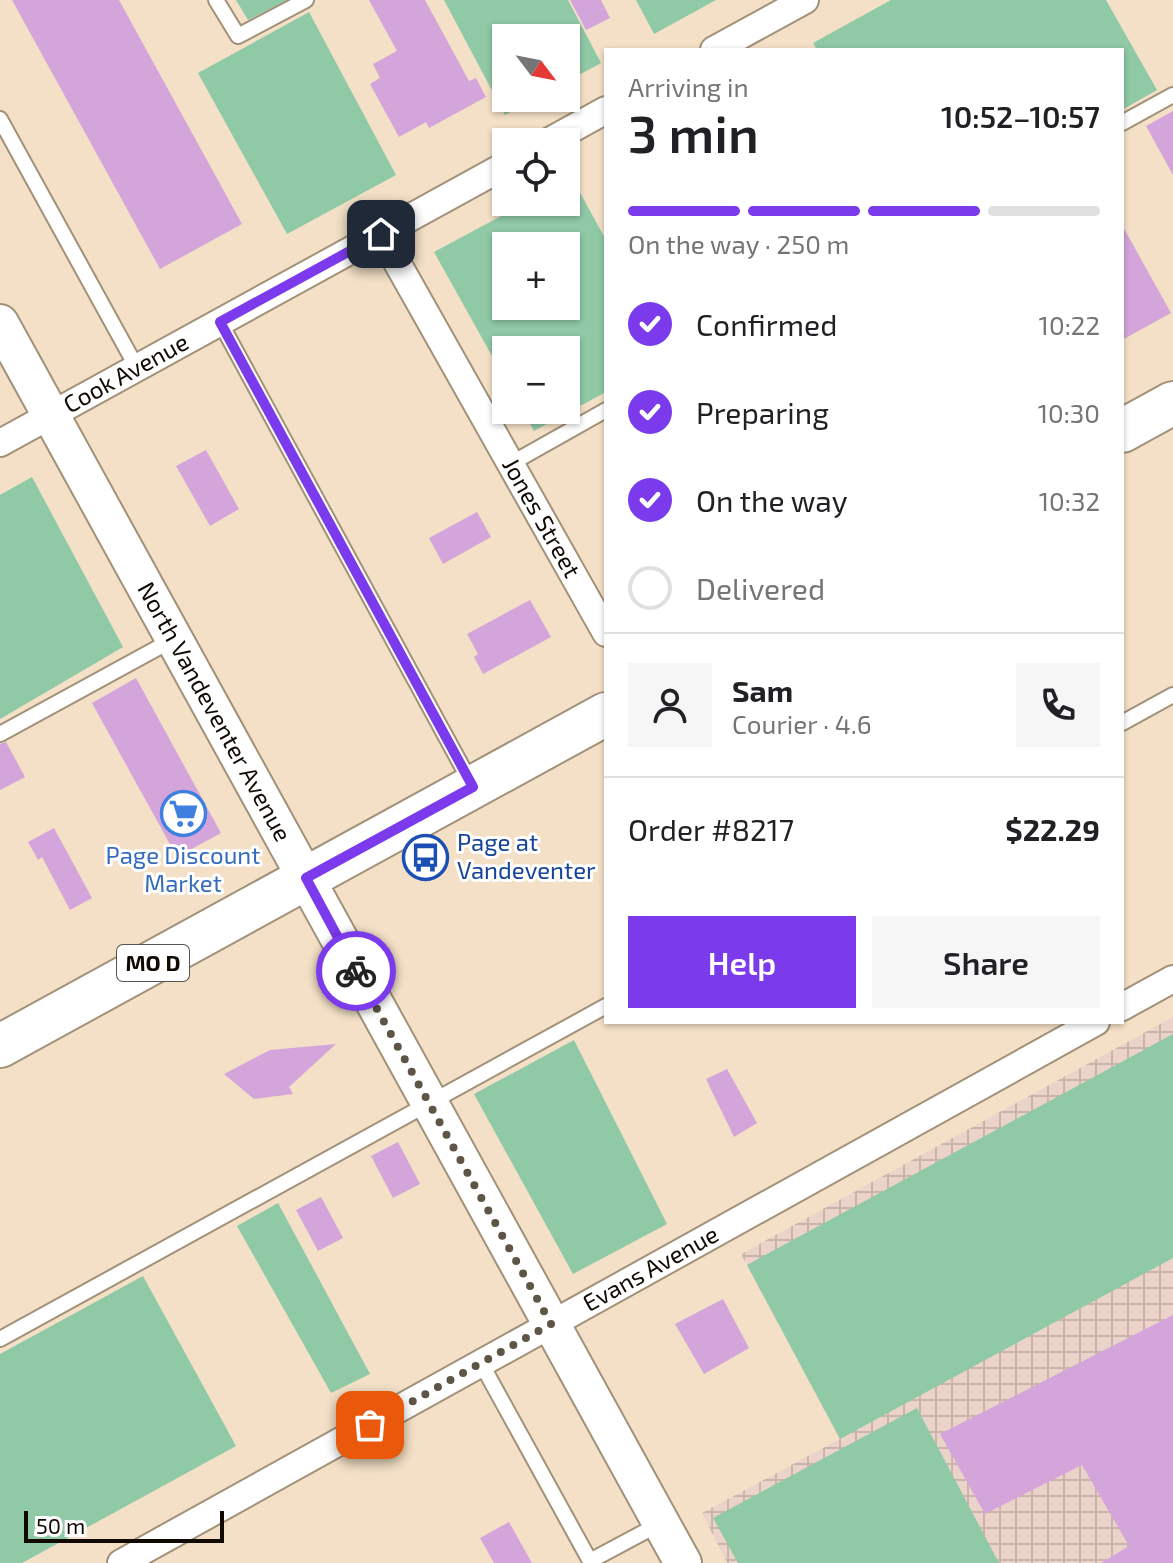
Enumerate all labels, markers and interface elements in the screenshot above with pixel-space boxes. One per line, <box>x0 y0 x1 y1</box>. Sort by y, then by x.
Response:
north arrow <box>492 24 580 112</box>
map controls <box>492 24 580 424</box>
text: Arriving in <box>628 71 749 102</box>
text: 10:52–10:57 <box>941 98 1100 134</box>
text: 3 min <box>628 101 759 163</box>
button: locate <box>492 128 580 216</box>
pin <box>347 200 415 268</box>
icon: home <box>359 212 403 256</box>
text: On the way · 250 m <box>628 228 849 259</box>
button: + <box>492 232 580 320</box>
icon: check <box>628 302 672 346</box>
text: Confirmed <box>696 306 837 342</box>
text: 10:22 <box>1039 309 1100 340</box>
street label: Cook Avenue <box>58 326 193 418</box>
button: − <box>492 336 580 424</box>
icon: check <box>628 390 672 434</box>
text: Preparing <box>696 394 829 430</box>
text: 10:30 <box>1038 397 1100 428</box>
street label: Jones Street <box>497 452 588 582</box>
icon: check <box>628 478 672 522</box>
text: On the way <box>696 482 848 518</box>
text: 10:32 <box>1039 485 1100 516</box>
text: Delivered <box>696 570 825 606</box>
street label: North Vandeventer Avenue <box>132 576 299 846</box>
button: person <box>628 663 712 747</box>
button: phone <box>1016 663 1100 747</box>
text: Sam <box>732 672 793 708</box>
text: Courier · 4.6 <box>732 708 872 739</box>
supermarket icon: Page Discount Market <box>159 790 207 838</box>
text: Order #8217 <box>628 811 794 847</box>
text: $22.29 <box>1005 811 1100 847</box>
place label: Page at Vandeventer <box>457 827 596 884</box>
bus stop icon: Page at Vandeventer <box>402 833 450 881</box>
place label: Page Discount Market <box>106 840 260 897</box>
button: Help <box>628 916 856 1008</box>
button: Share <box>872 916 1100 1008</box>
courier <box>316 931 396 1011</box>
road number: MO D <box>117 945 189 981</box>
icon: bike <box>334 949 378 993</box>
street label: Evans Avenue <box>577 1218 723 1317</box>
pin <box>336 1391 404 1459</box>
icon: bag <box>348 1403 392 1447</box>
scale bar <box>24 1507 224 1543</box>
text: 50 m <box>36 1512 85 1538</box>

